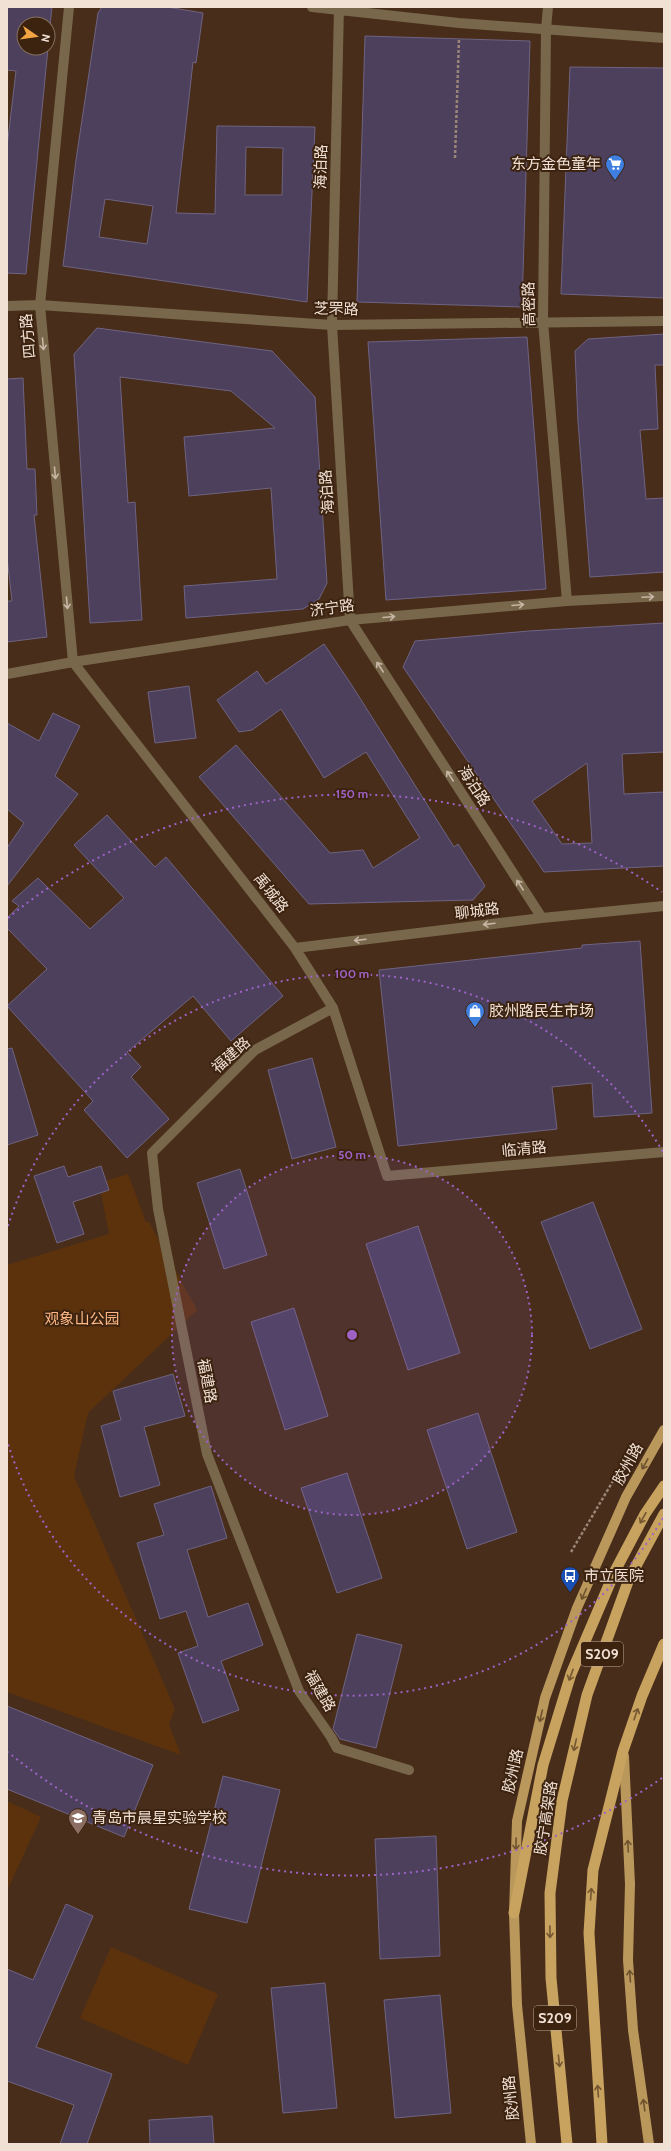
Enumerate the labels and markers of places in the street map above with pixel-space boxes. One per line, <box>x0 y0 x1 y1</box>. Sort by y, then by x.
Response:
supermarket icon: 东方金色童年 <box>604 153 626 181</box>
place label: 东方金色童年 <box>511 155 601 173</box>
shop icon: 胶州路民生市场 <box>464 1000 486 1028</box>
place label: 胶州路民生市场 <box>489 1002 594 1020</box>
centre of rings <box>345 1328 359 1342</box>
bus stop icon: 市立医院 <box>559 1565 581 1593</box>
place label: 市立医院 <box>584 1567 644 1585</box>
school or university icon: 青岛市晨星实验学校 <box>67 1807 89 1835</box>
place label: 青岛市晨星实验学校 <box>92 1809 227 1827</box>

